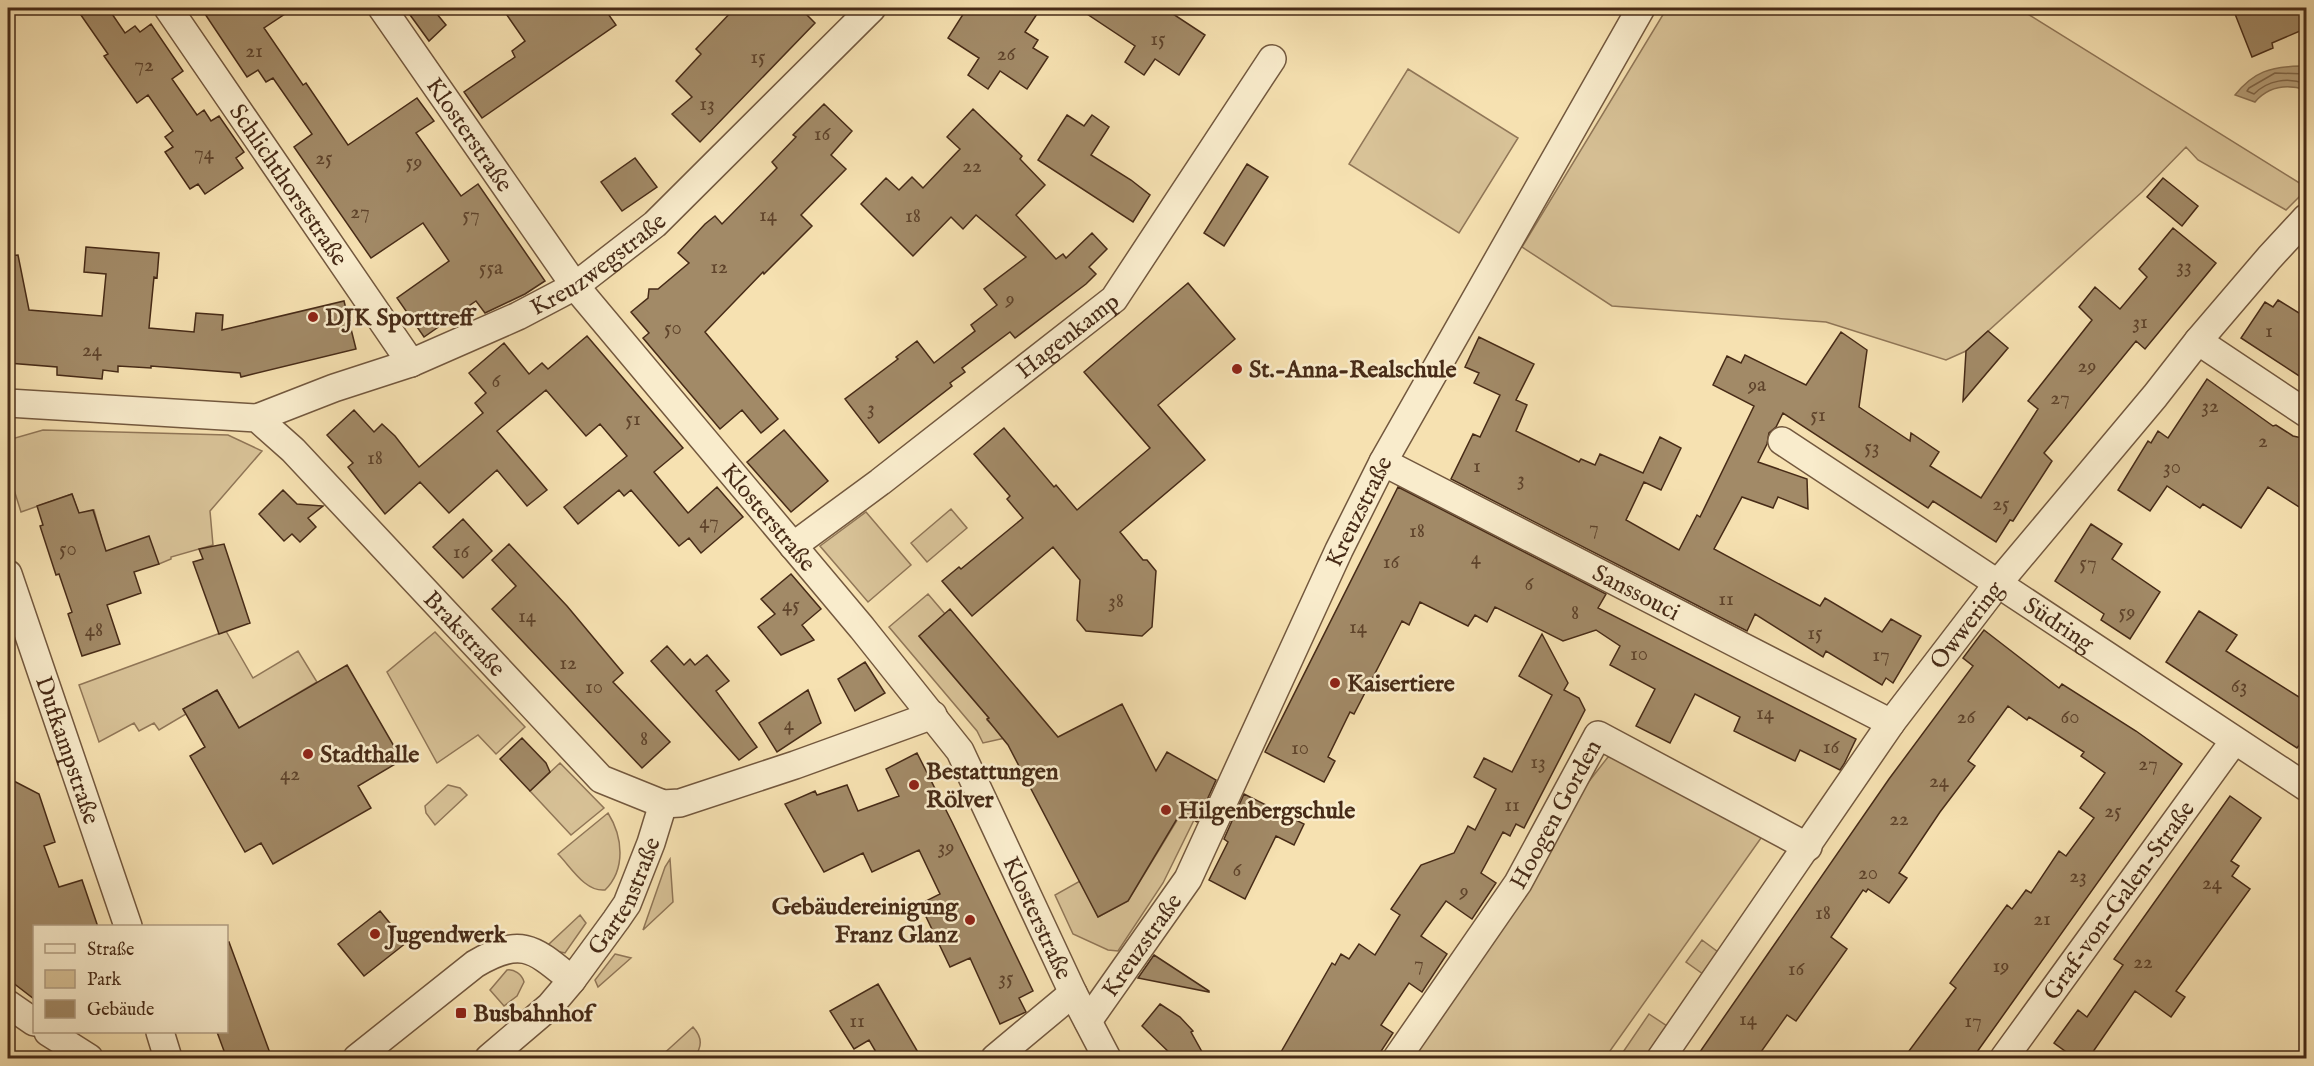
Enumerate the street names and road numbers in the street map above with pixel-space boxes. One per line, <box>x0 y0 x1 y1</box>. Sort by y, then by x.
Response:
street label: Klosterstraße <box>418 72 519 199</box>
street label: Schlichthorststraße <box>221 98 354 273</box>
street label: Kreuzwegstraße <box>525 207 674 324</box>
street label: Hagenkamp <box>1011 287 1126 387</box>
street label: Kreuzstraße <box>1319 451 1400 572</box>
street label: Klosterstraße <box>713 457 822 579</box>
street label: Sanssouci <box>1587 558 1685 629</box>
street label: Owwering <box>1924 575 2012 676</box>
street label: Brakstraße <box>416 585 512 684</box>
street label: Südring <box>2017 591 2100 660</box>
street label: Dufkampstraße <box>27 672 106 829</box>
street label: Hoogen Gorden <box>1504 735 1610 895</box>
street label: Graf-von-Galen-Straße <box>2037 795 2203 1007</box>
street label: Gartenstraße <box>581 833 669 962</box>
street label: Klosterstraße <box>994 852 1079 985</box>
street label: Kreuzstraße <box>1096 888 1190 1004</box>

